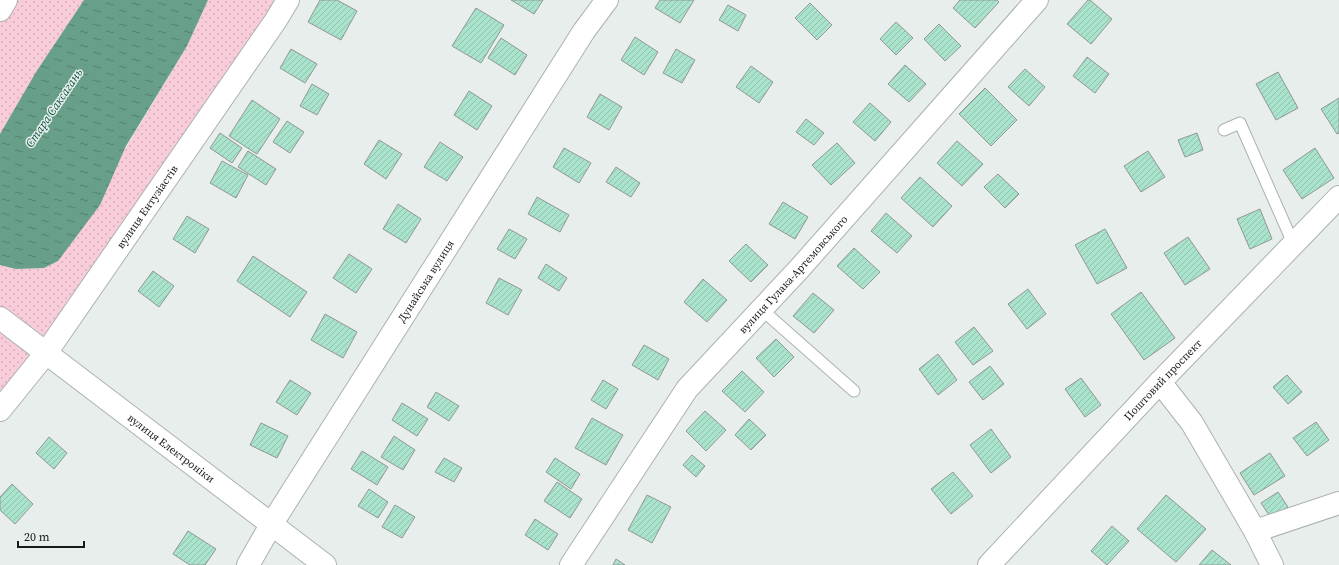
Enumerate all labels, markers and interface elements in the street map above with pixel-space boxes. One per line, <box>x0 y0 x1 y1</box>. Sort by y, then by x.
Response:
water label: Стара Саксагань <box>22 65 87 151</box>
street label: вулиця Ентузіастів <box>113 162 181 251</box>
street label: вулиця Гулака-Артемовського <box>735 212 851 337</box>
street label: Дунайська вулиця <box>394 237 457 325</box>
street label: Поштовий проспект <box>1120 336 1205 424</box>
street label: вулиця Електроніки <box>125 410 218 486</box>
scale bar <box>18 523 84 549</box>
text: 20 m <box>24 529 50 545</box>

